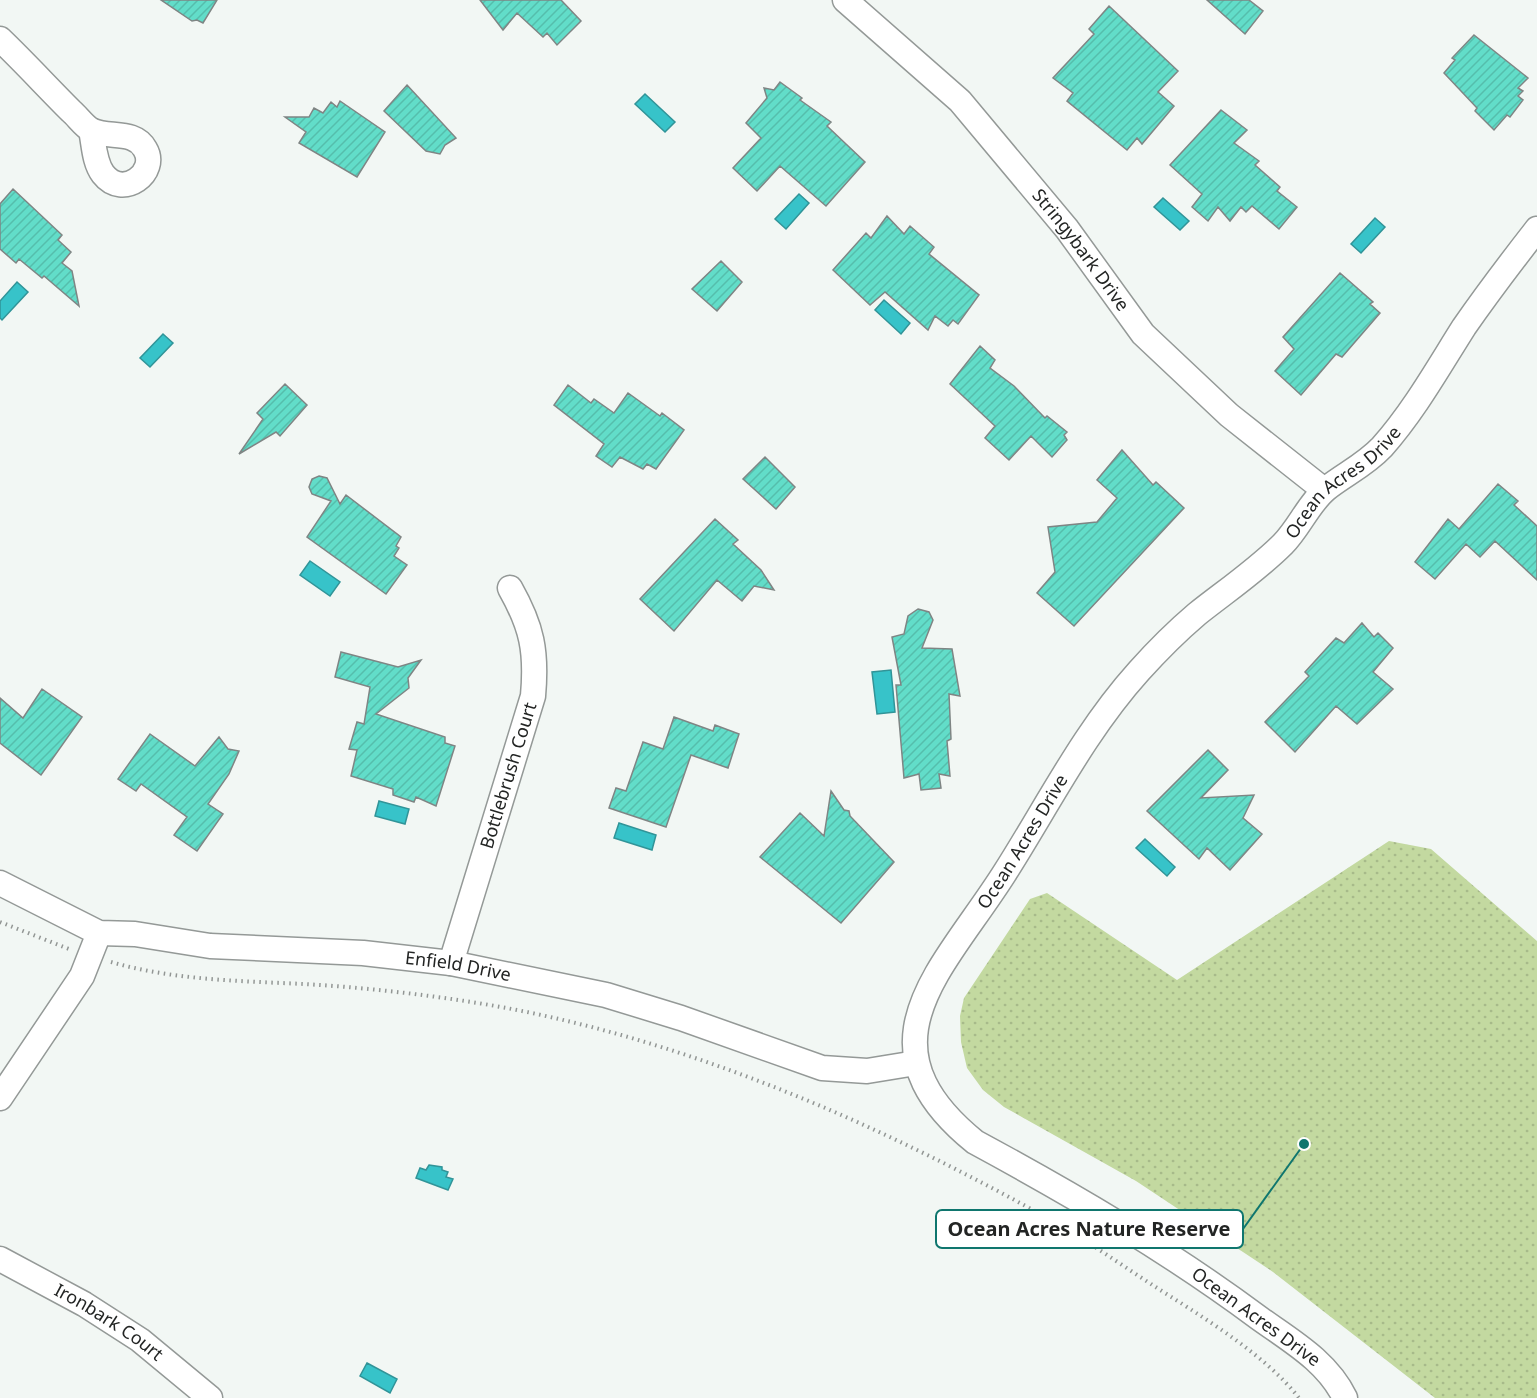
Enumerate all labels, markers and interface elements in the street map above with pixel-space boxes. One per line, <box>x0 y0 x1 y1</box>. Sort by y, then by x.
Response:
street label: Stringybark Drive <box>1027 183 1135 315</box>
street label: Ocean Acres Drive <box>1279 421 1406 543</box>
street label: Bottlebrush Court <box>474 699 541 851</box>
street label: Ocean Acres Drive <box>971 770 1073 913</box>
street label: Enfield Drive <box>404 945 513 986</box>
callout: Ocean Acres Nature Reserve <box>936 1210 1243 1248</box>
text: Ocean Acres Nature Reserve <box>947 1215 1231 1242</box>
street label: Ocean Acres Drive <box>1187 1261 1326 1371</box>
street label: Ironbark Court <box>51 1277 169 1366</box>

